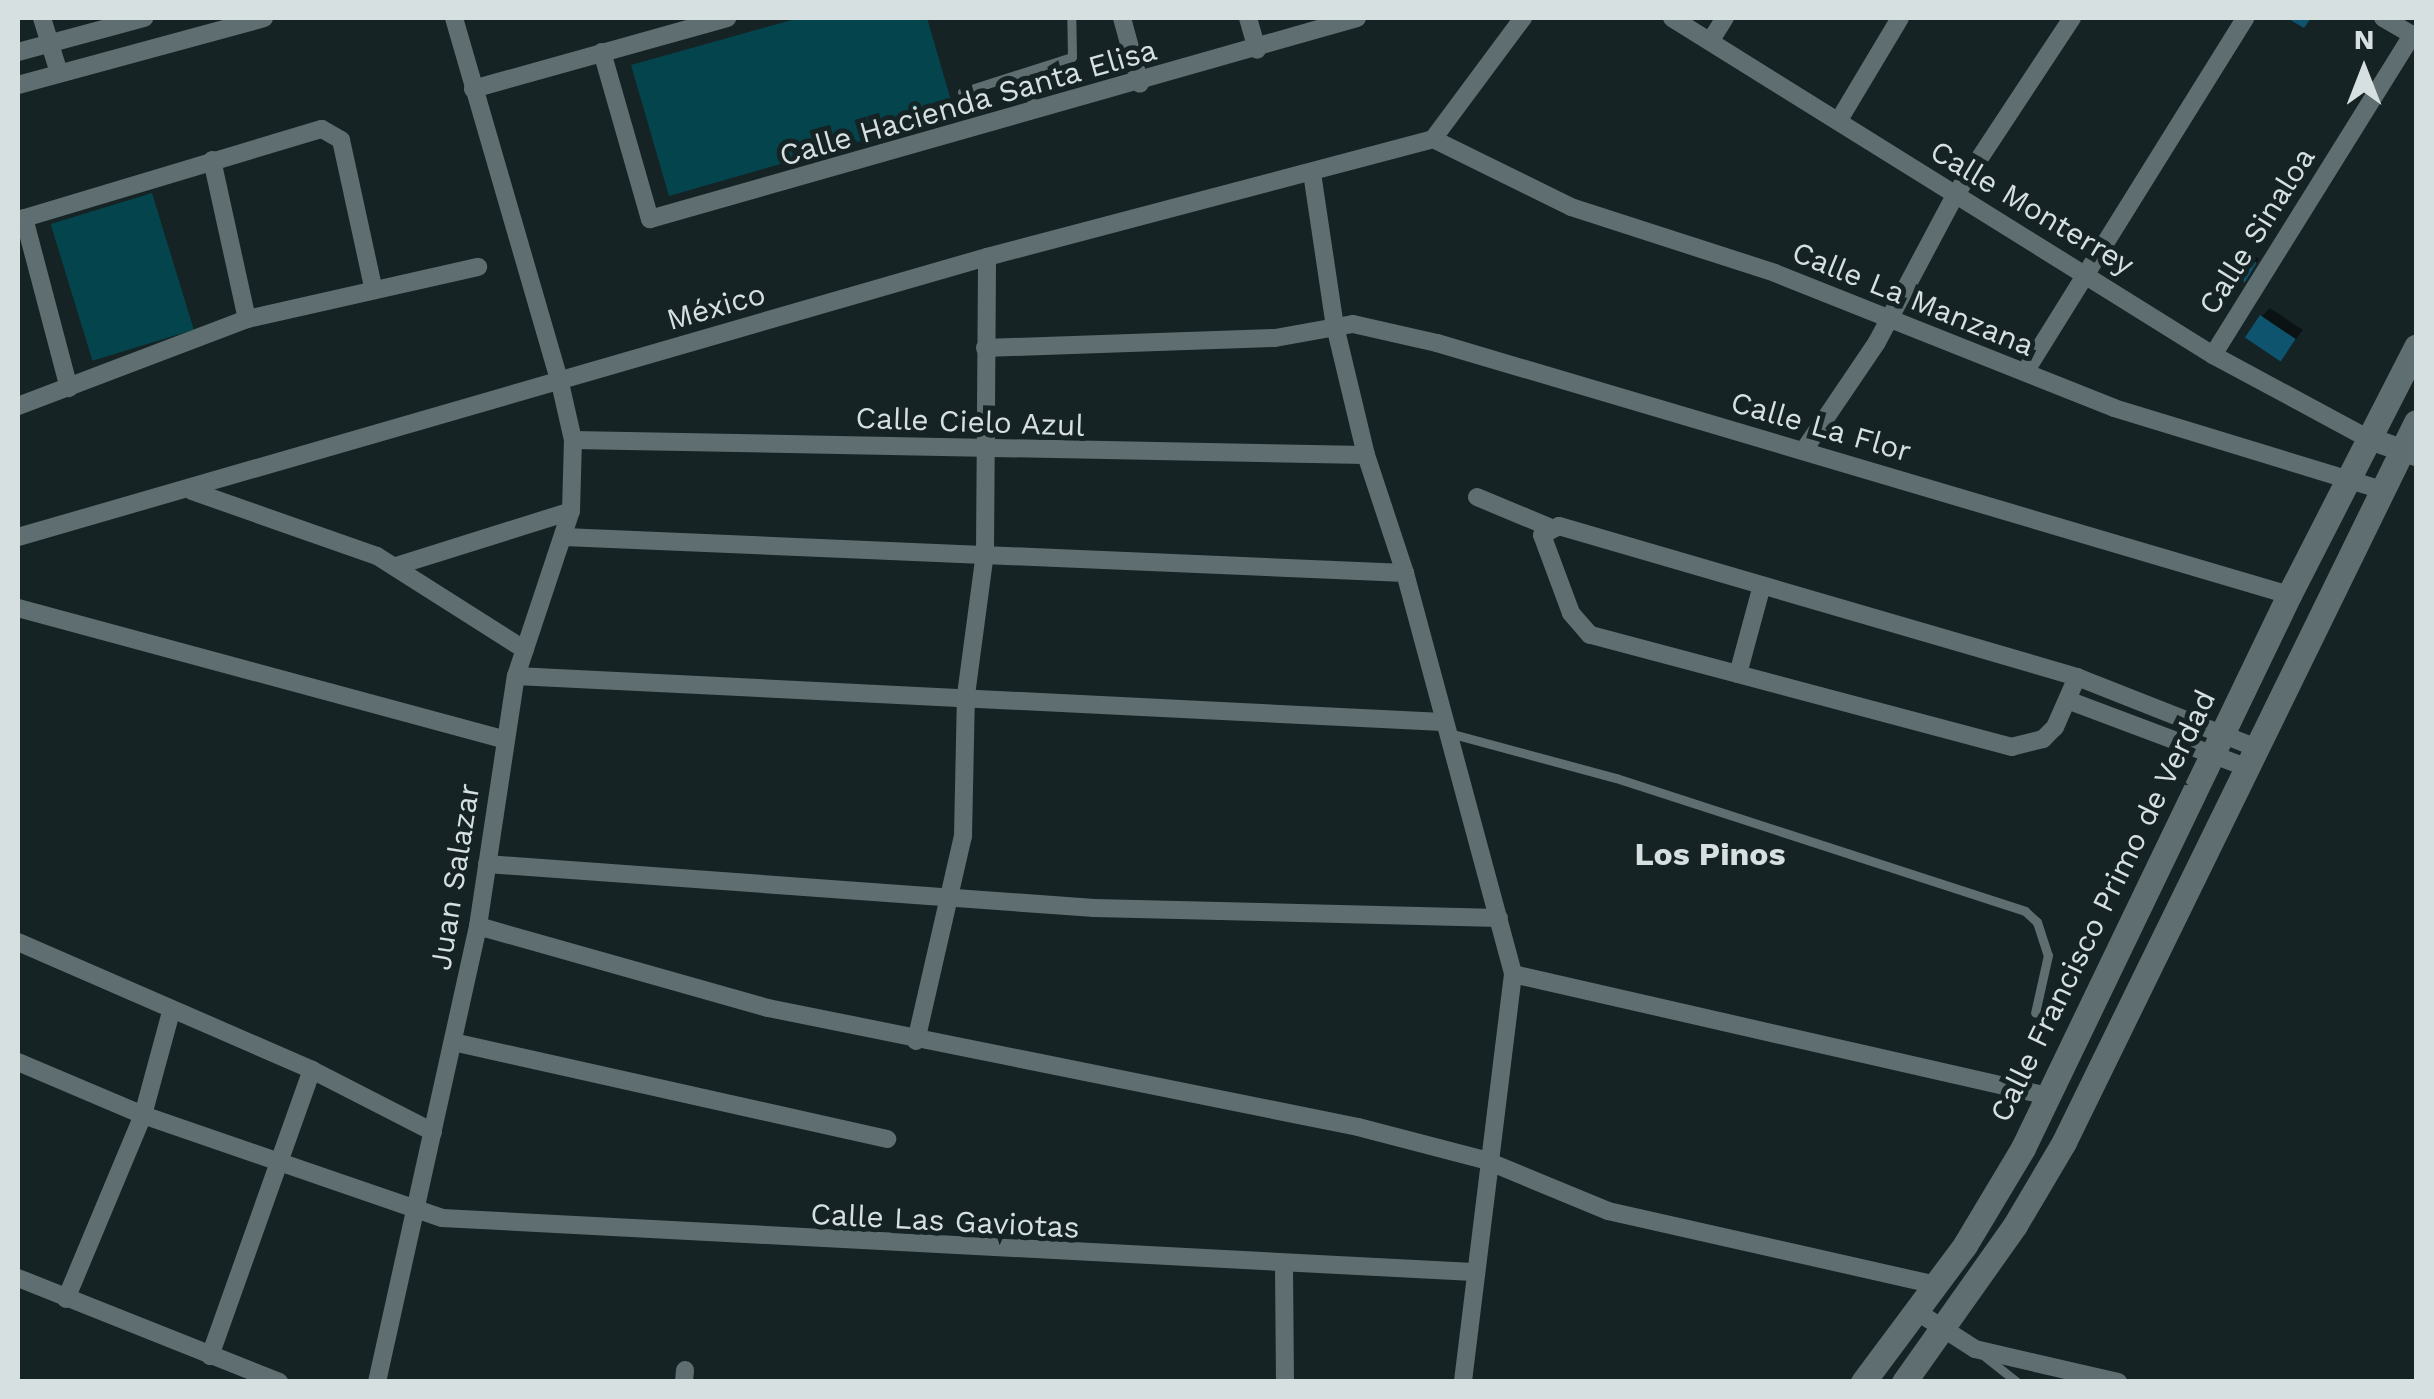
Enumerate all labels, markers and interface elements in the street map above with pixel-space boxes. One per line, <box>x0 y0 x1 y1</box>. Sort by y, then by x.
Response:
north arrow <box>2314 20 2414 120</box>
text: N <box>2354 23 2374 56</box>
street label: Calle Hacienda Santa Elisa <box>775 32 1161 174</box>
street label: Calle Monterrey <box>1924 133 2140 283</box>
street label: Calle Sinaloa <box>2191 141 2323 321</box>
street label: Calle La Manzana <box>1787 234 2039 364</box>
street label: México <box>663 276 769 338</box>
street label: Calle La Flor <box>1726 384 1916 470</box>
street label: Calle Cielo Azul <box>854 400 1086 444</box>
street label: Calle Francisco Primo de Verdad <box>1982 684 2224 1128</box>
street label: Juan Salazar <box>422 781 488 973</box>
district label: Los Pinos <box>1634 835 1786 873</box>
street label: Calle Las Gaviotas <box>810 1196 1080 1246</box>

